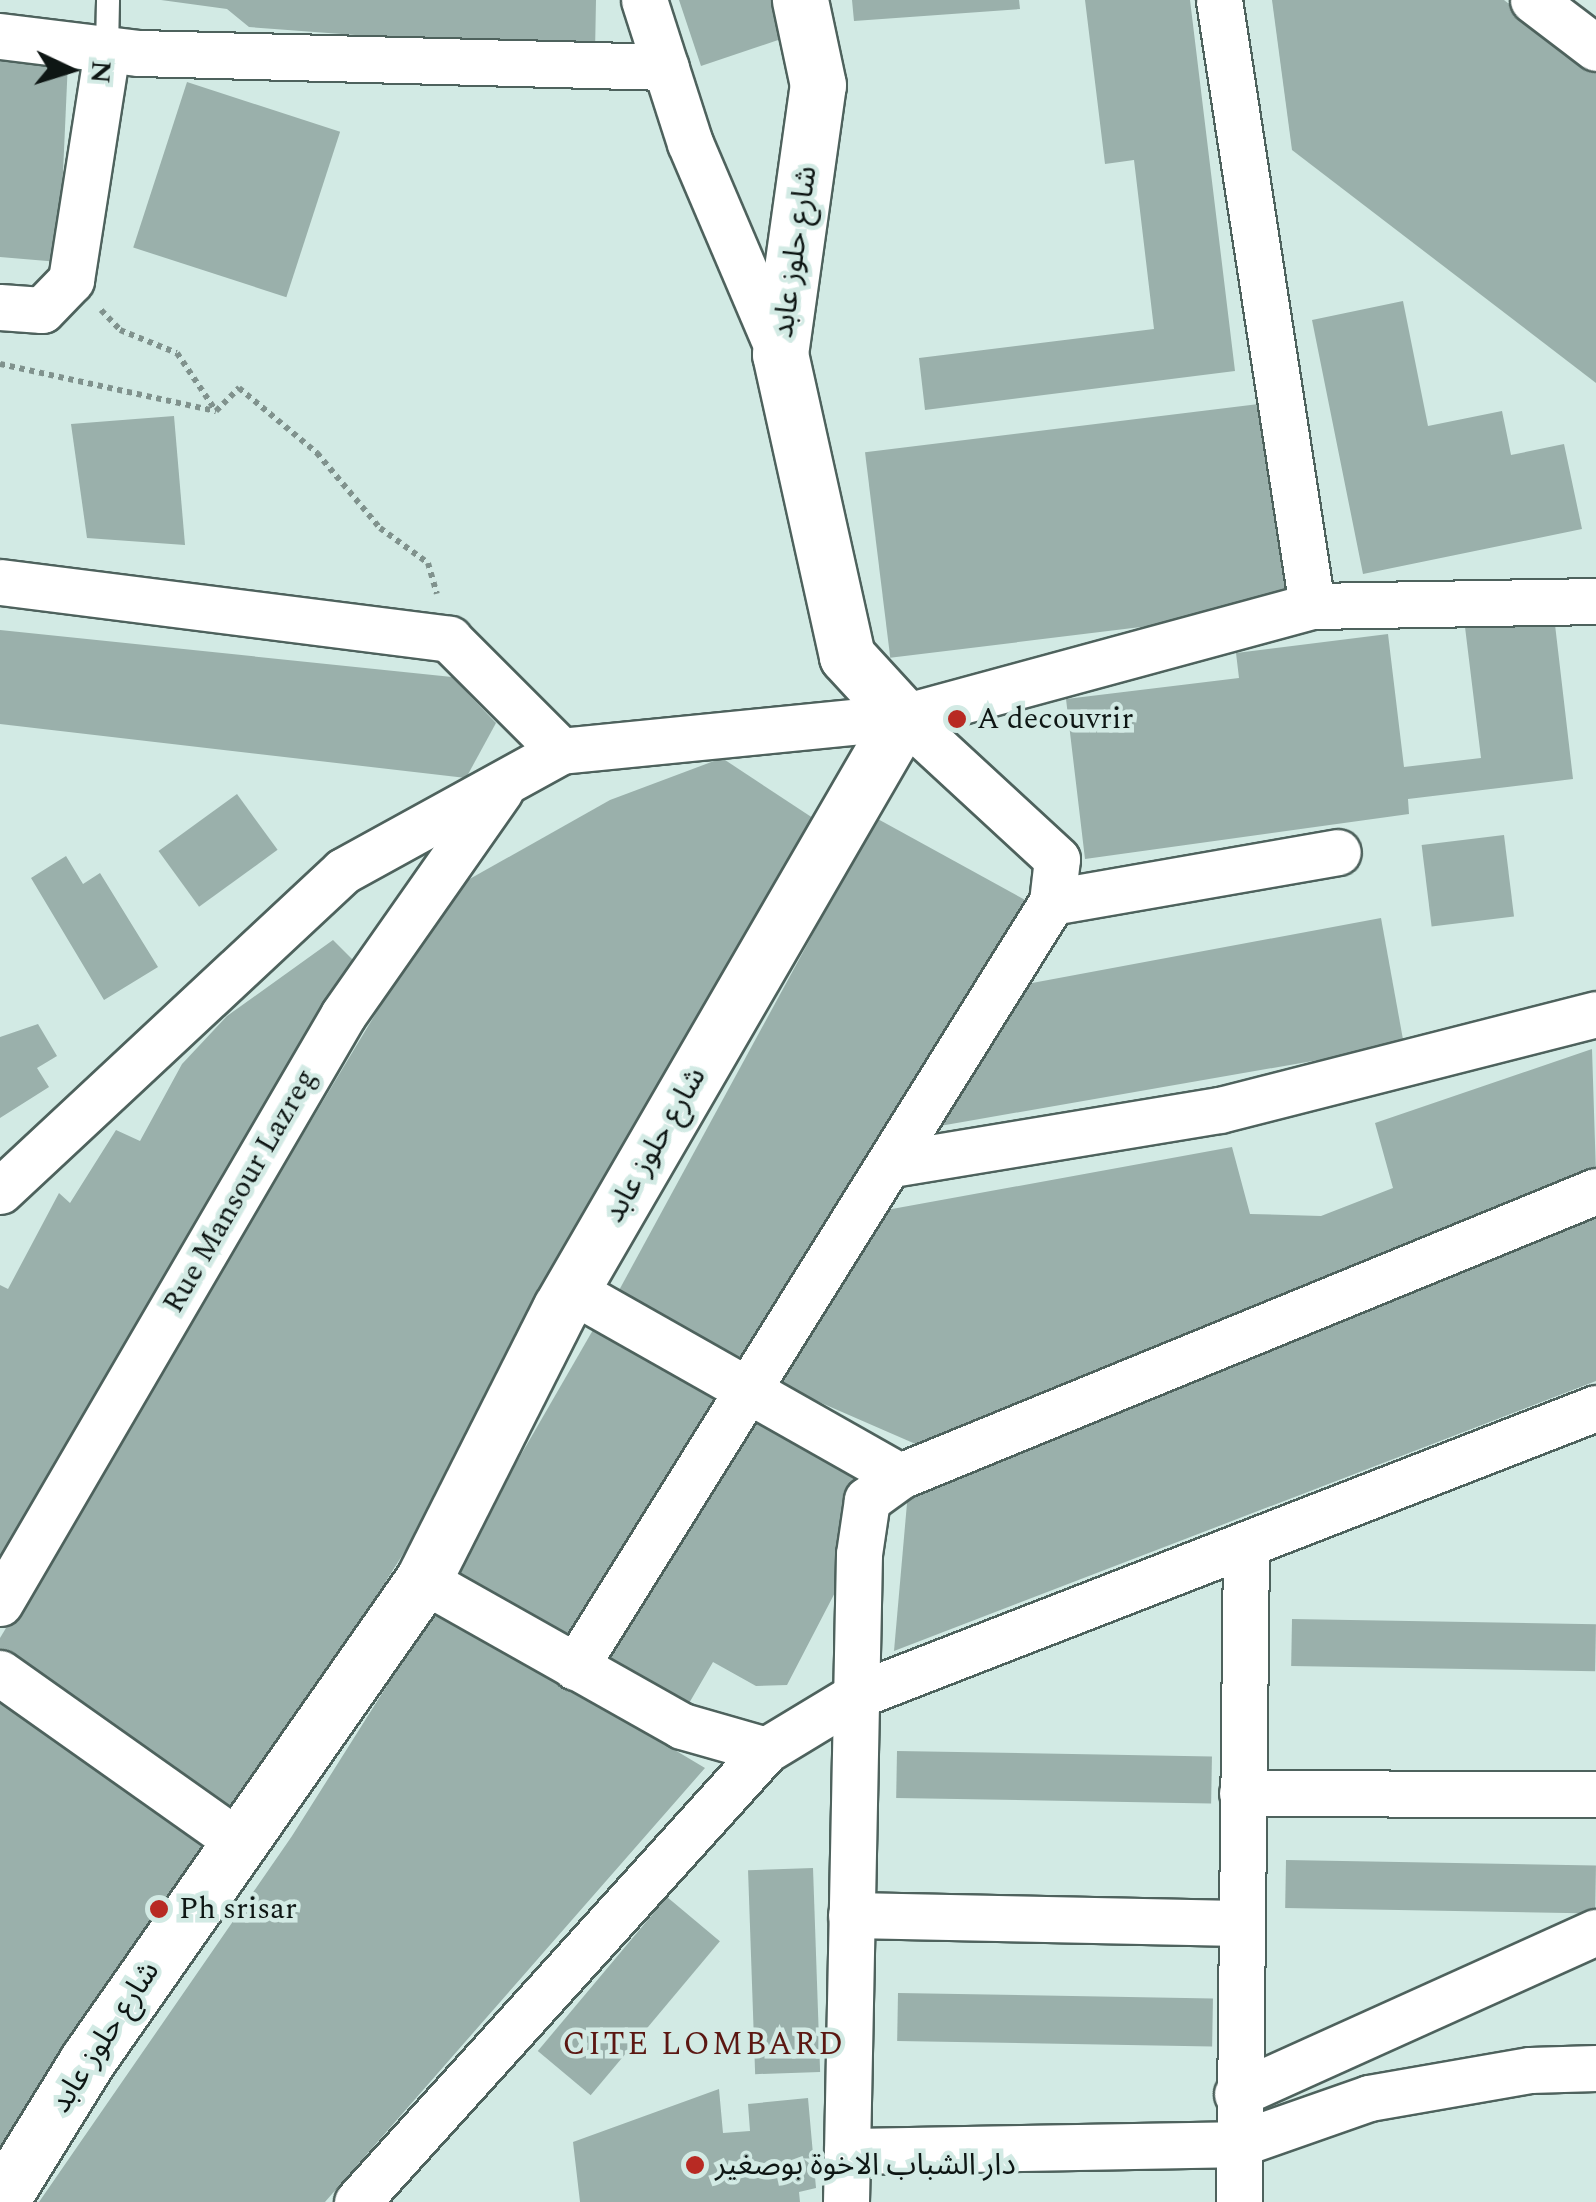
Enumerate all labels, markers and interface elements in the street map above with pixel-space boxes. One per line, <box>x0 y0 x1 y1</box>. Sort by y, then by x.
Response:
north arrow <box>20 20 120 120</box>
text: N <box>78 59 123 85</box>
street label: شارع حلوز عابد <box>765 164 825 340</box>
place label: A decouvrir <box>977 701 1133 737</box>
marker: A decouvrir <box>946 708 968 730</box>
street label: شارع حلوز عابد <box>596 1061 714 1229</box>
street label: Rue Mansour Lazreg <box>156 1063 324 1319</box>
place label: Ph srisar <box>179 1891 297 1927</box>
marker: Ph srisar <box>148 1898 170 1920</box>
street label: شارع حلوز عابد <box>43 1955 167 2119</box>
district label: CITE LOMBARD <box>562 2026 846 2064</box>
place label: دار الشباب الاخوة بوصغير <box>715 2147 1016 2183</box>
marker: دار الشباب الاخوة بوصغير <box>684 2154 706 2176</box>

